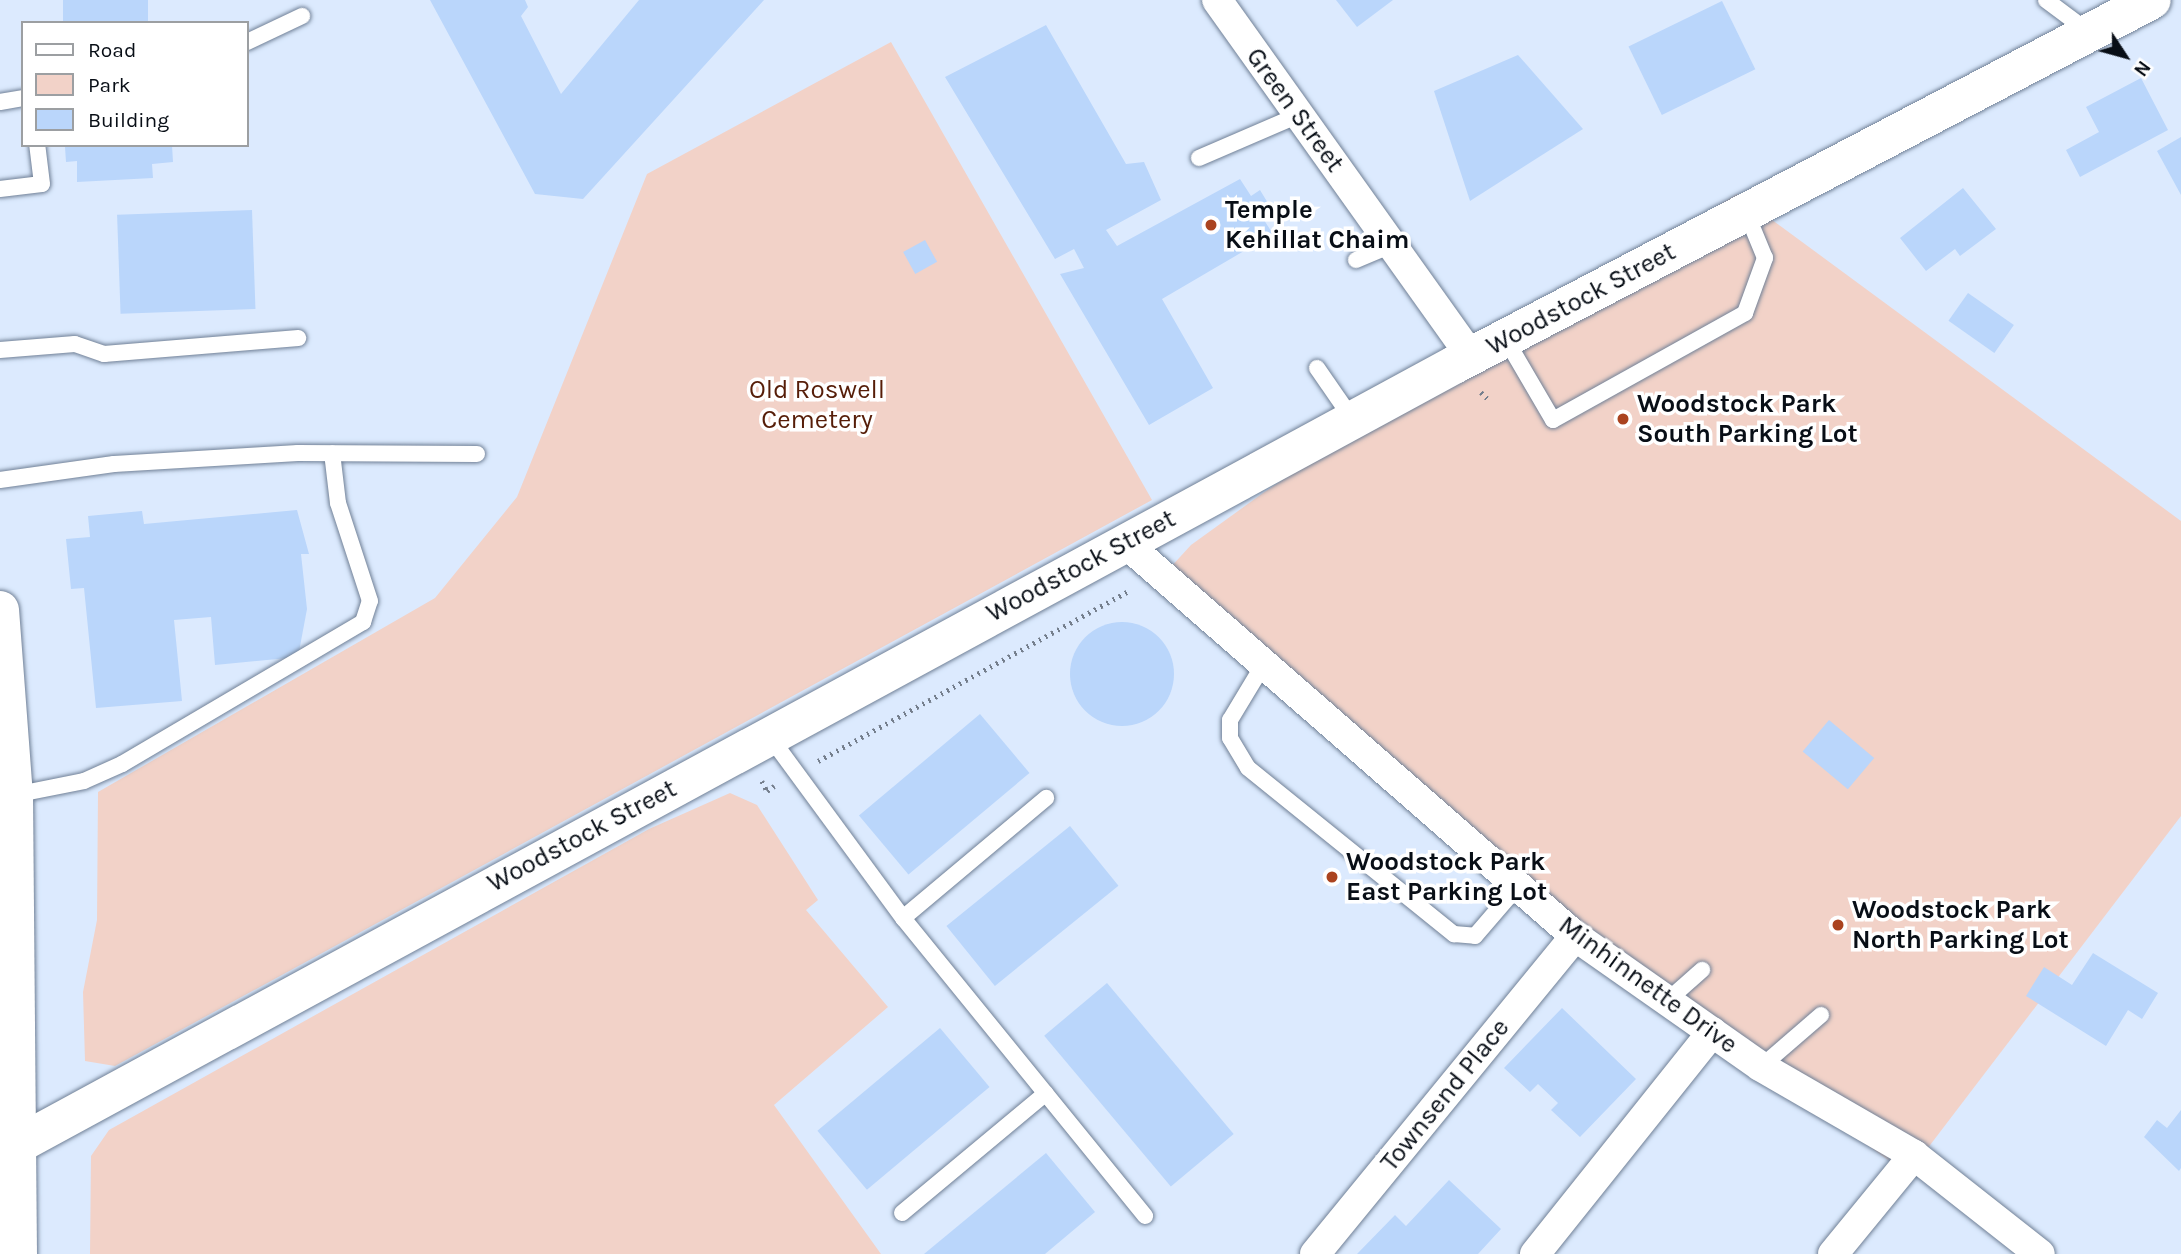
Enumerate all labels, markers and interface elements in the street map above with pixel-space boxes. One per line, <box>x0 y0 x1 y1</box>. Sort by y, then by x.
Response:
legend <box>21 21 248 147</box>
north arrow <box>2090 21 2160 91</box>
text: Road <box>88 38 136 62</box>
street label: Green Street <box>1239 42 1351 178</box>
text: N <box>2129 56 2155 80</box>
text: Park <box>88 73 131 97</box>
text: Building <box>88 108 169 132</box>
place label: Temple Kehillat Chaim <box>1225 194 1409 256</box>
marker: Temple Kehillat Chaim <box>1203 217 1219 233</box>
street label: Woodstock Street <box>1481 236 1681 362</box>
park label: Old Roswell Cemetery <box>749 374 885 436</box>
place label: Woodstock Park South Parking Lot <box>1637 388 1858 450</box>
marker: Woodstock Park South Parking Lot <box>1615 411 1631 427</box>
street label: Woodstock Street <box>981 503 1181 629</box>
street label: Woodstock Street <box>482 773 682 899</box>
place label: Woodstock Park East Parking Lot <box>1346 846 1547 908</box>
marker: Woodstock Park East Parking Lot <box>1324 869 1340 885</box>
place label: Woodstock Park North Parking Lot <box>1852 894 2069 956</box>
street label: Minhinnette Drive <box>1552 910 1744 1060</box>
marker: Woodstock Park North Parking Lot <box>1830 917 1846 933</box>
street label: Townsend Place <box>1374 1013 1516 1177</box>

